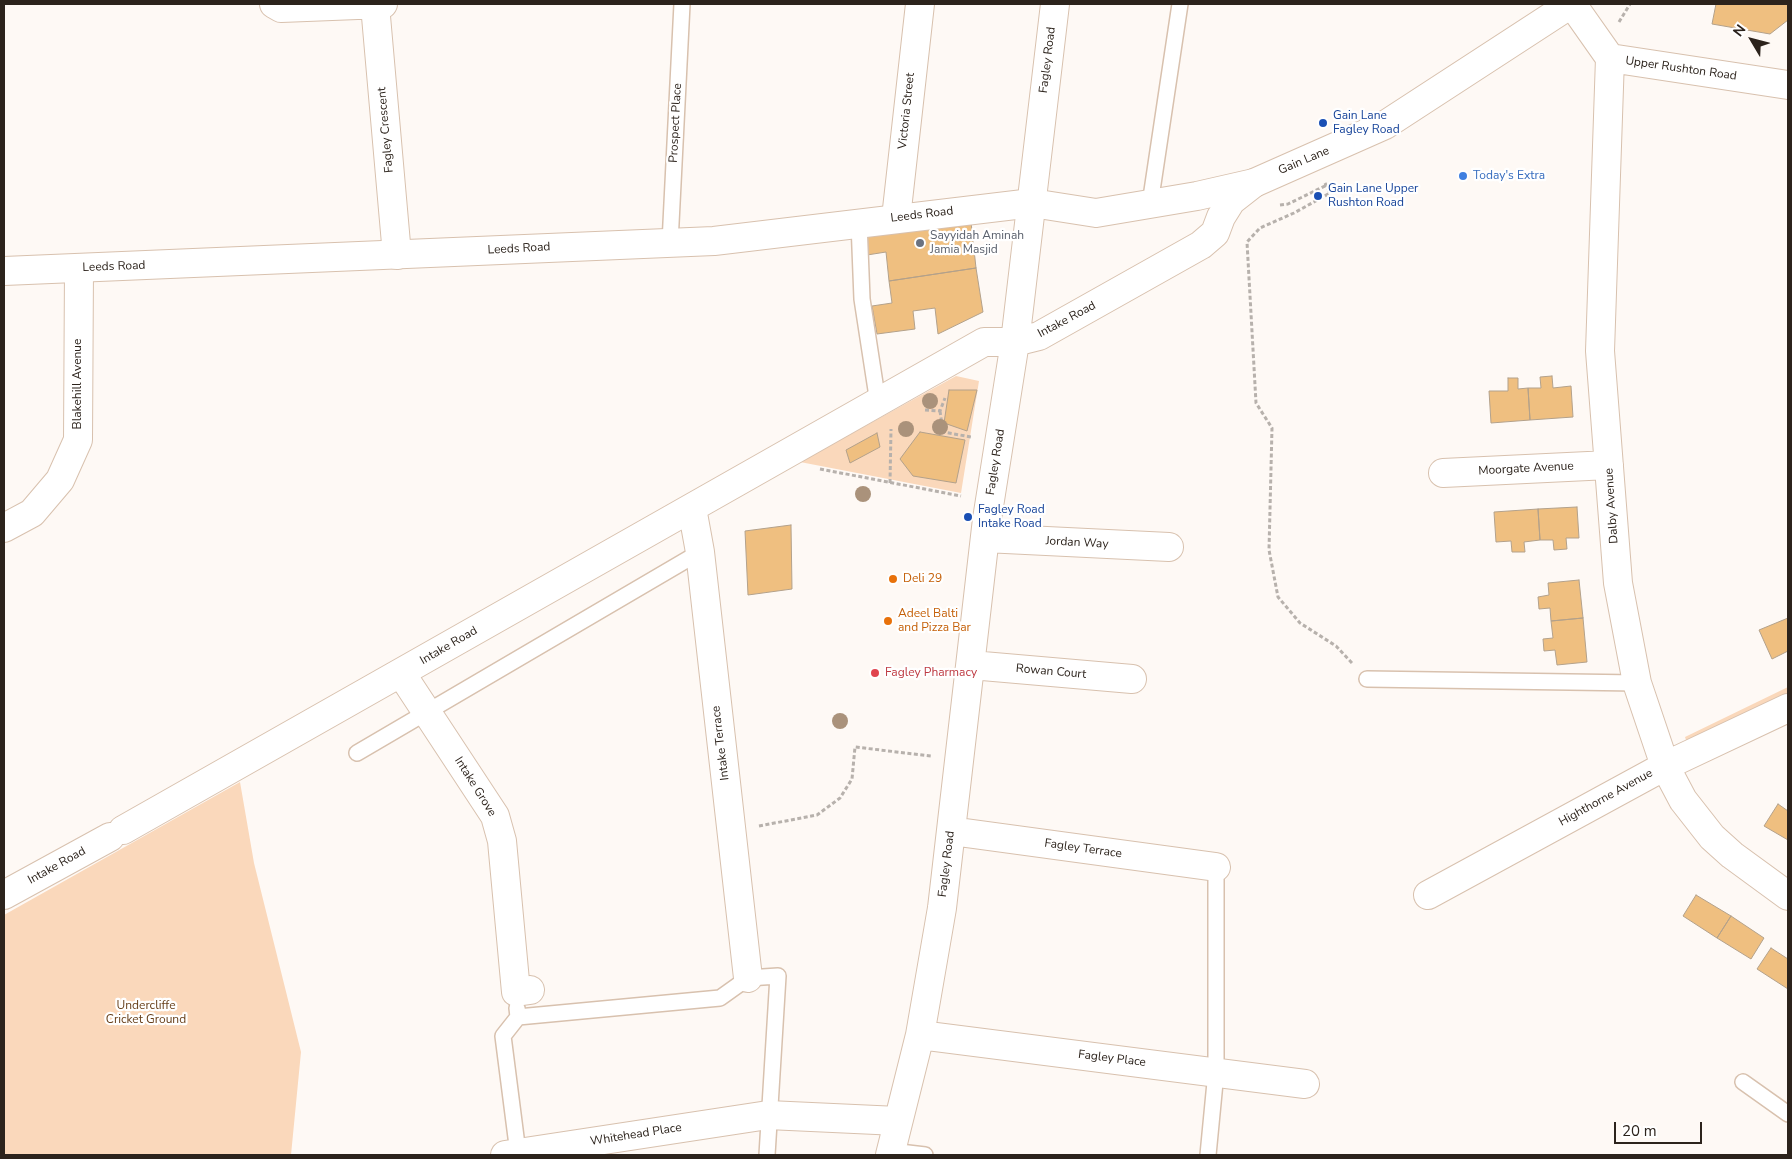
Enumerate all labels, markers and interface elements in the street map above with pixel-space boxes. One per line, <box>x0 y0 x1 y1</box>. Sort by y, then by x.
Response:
north arrow <box>1727 15 1777 65</box>
text: N <box>1729 21 1750 41</box>
street label: Fagley Road <box>1037 26 1059 94</box>
street label: Upper Rushton Road <box>1624 54 1738 84</box>
street label: Victoria Street <box>896 72 918 150</box>
street label: Prospect Place <box>667 83 685 163</box>
street label: Fagley Crescent <box>375 87 397 173</box>
place label: Gain Lane Fagley Road <box>1333 109 1400 137</box>
marker: Gain Lane Fagley Road <box>1317 117 1329 129</box>
street label: Gain Lane <box>1276 144 1332 178</box>
place label: Today's Extra <box>1473 169 1545 183</box>
marker: Today's Extra <box>1457 170 1469 182</box>
place label: Gain Lane Upper Rushton Road <box>1328 182 1418 210</box>
marker: Gain Lane Upper Rushton Road <box>1312 190 1324 202</box>
street label: Leeds Road <box>890 204 954 226</box>
place label: Sayyidah Aminah Jamia Masjid <box>930 229 1024 257</box>
marker: Sayyidah Aminah Jamia Masjid <box>914 237 926 249</box>
street label: Leeds Road <box>487 240 551 258</box>
street label: Leeds Road <box>82 259 146 275</box>
street label: Intake Road <box>1036 299 1098 341</box>
street label: Blakehill Avenue <box>71 339 85 429</box>
street label: Fagley Road <box>984 428 1008 496</box>
street label: Moorgate Avenue <box>1478 459 1574 479</box>
street label: Dalby Avenue <box>1602 468 1622 544</box>
place label: Fagley Road Intake Road <box>978 503 1045 531</box>
marker: Fagley Road Intake Road <box>962 511 974 523</box>
street label: Jordan Way <box>1045 534 1109 552</box>
place label: Deli 29 <box>903 572 942 586</box>
marker: Deli 29 <box>887 573 899 585</box>
place label: Adeel Balti and Pizza Bar <box>898 607 971 635</box>
marker: Adeel Balti and Pizza Bar <box>882 615 894 627</box>
street label: Intake Road <box>418 624 480 668</box>
street label: Rowan Court <box>1015 662 1087 682</box>
place label: Fagley Pharmacy <box>885 666 977 680</box>
marker: Fagley Pharmacy <box>869 667 881 679</box>
street label: Intake Terrace <box>709 705 733 781</box>
street label: Intake Grove <box>451 754 499 820</box>
street label: Highthorne Avenue <box>1557 766 1655 830</box>
street label: Fagley Road <box>936 830 958 898</box>
street label: Fagley Terrace <box>1043 836 1123 862</box>
street label: Intake Road <box>26 844 88 888</box>
park label: Undercliffe Cricket Ground <box>106 999 186 1027</box>
street label: Fagley Place <box>1077 1048 1147 1070</box>
scale bar <box>1617 1112 1704 1144</box>
street label: Whitehead Place <box>589 1121 683 1149</box>
text: 20 m <box>1622 1121 1657 1141</box>

